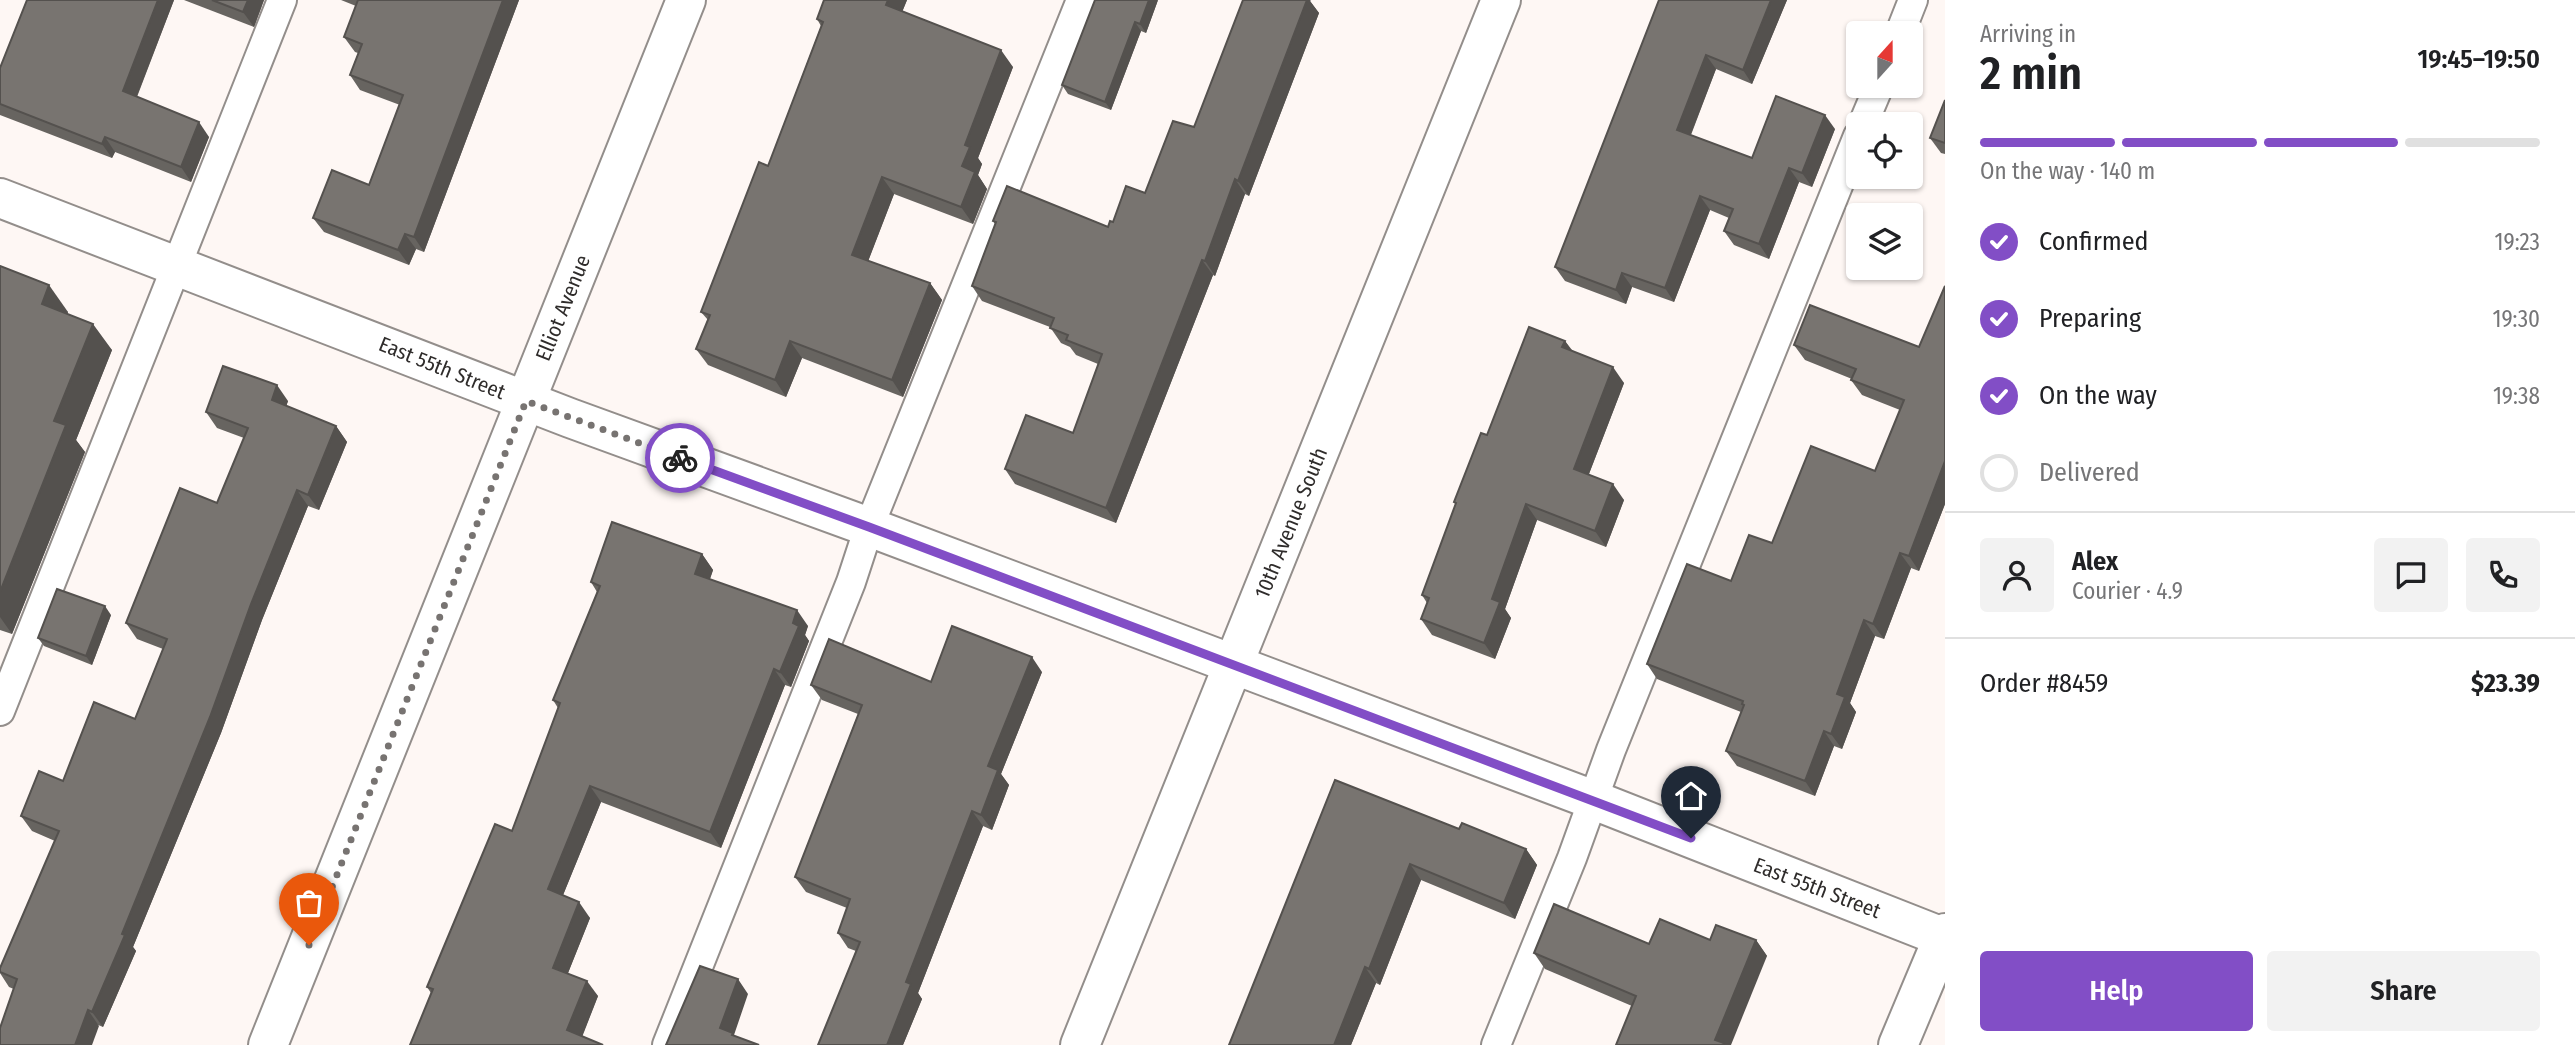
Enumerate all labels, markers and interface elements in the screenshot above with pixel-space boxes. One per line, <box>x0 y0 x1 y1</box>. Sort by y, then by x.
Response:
text: Arriving in <box>1980 20 2076 48</box>
north arrow <box>1846 21 1923 98</box>
map controls <box>1846 21 1923 280</box>
text: 19:45–19:50 <box>2418 44 2540 75</box>
text: 2 min <box>1980 46 2082 101</box>
button: locate <box>1846 112 1923 189</box>
text: On the way · 140 m <box>1980 157 2155 185</box>
button: layers <box>1846 203 1923 280</box>
icon: check <box>1980 223 2018 261</box>
text: Confirmed <box>2039 226 2149 257</box>
text: 19:23 <box>2495 228 2540 256</box>
street label: Elliot Avenue <box>530 251 596 365</box>
icon: check <box>1980 300 2018 338</box>
text: Preparing <box>2039 303 2141 334</box>
text: 19:30 <box>2492 305 2540 333</box>
street label: East 55th Street <box>375 331 509 405</box>
icon: check <box>1980 377 2018 415</box>
text: On the way <box>2039 380 2157 411</box>
text: 19:38 <box>2493 382 2540 410</box>
courier <box>645 423 715 493</box>
icon: bike <box>661 439 699 477</box>
street label: 10th Avenue South <box>1249 444 1333 602</box>
text: Delivered <box>2039 457 2140 488</box>
button: person <box>1980 538 2054 612</box>
button: chat <box>2374 538 2448 612</box>
button: phone <box>2466 538 2540 612</box>
text: Alex <box>2072 546 2118 577</box>
text: Courier · 4.9 <box>2072 577 2183 605</box>
text: Order #8459 <box>1980 668 2108 699</box>
text: $23.39 <box>2471 668 2540 699</box>
pin <box>1661 766 1721 838</box>
icon: home <box>1672 777 1710 815</box>
street label: East 55th Street <box>1750 852 1884 924</box>
pin <box>279 873 339 945</box>
icon: bag <box>290 884 328 922</box>
button: Help <box>1980 951 2253 1031</box>
button: Share <box>2267 951 2540 1031</box>

